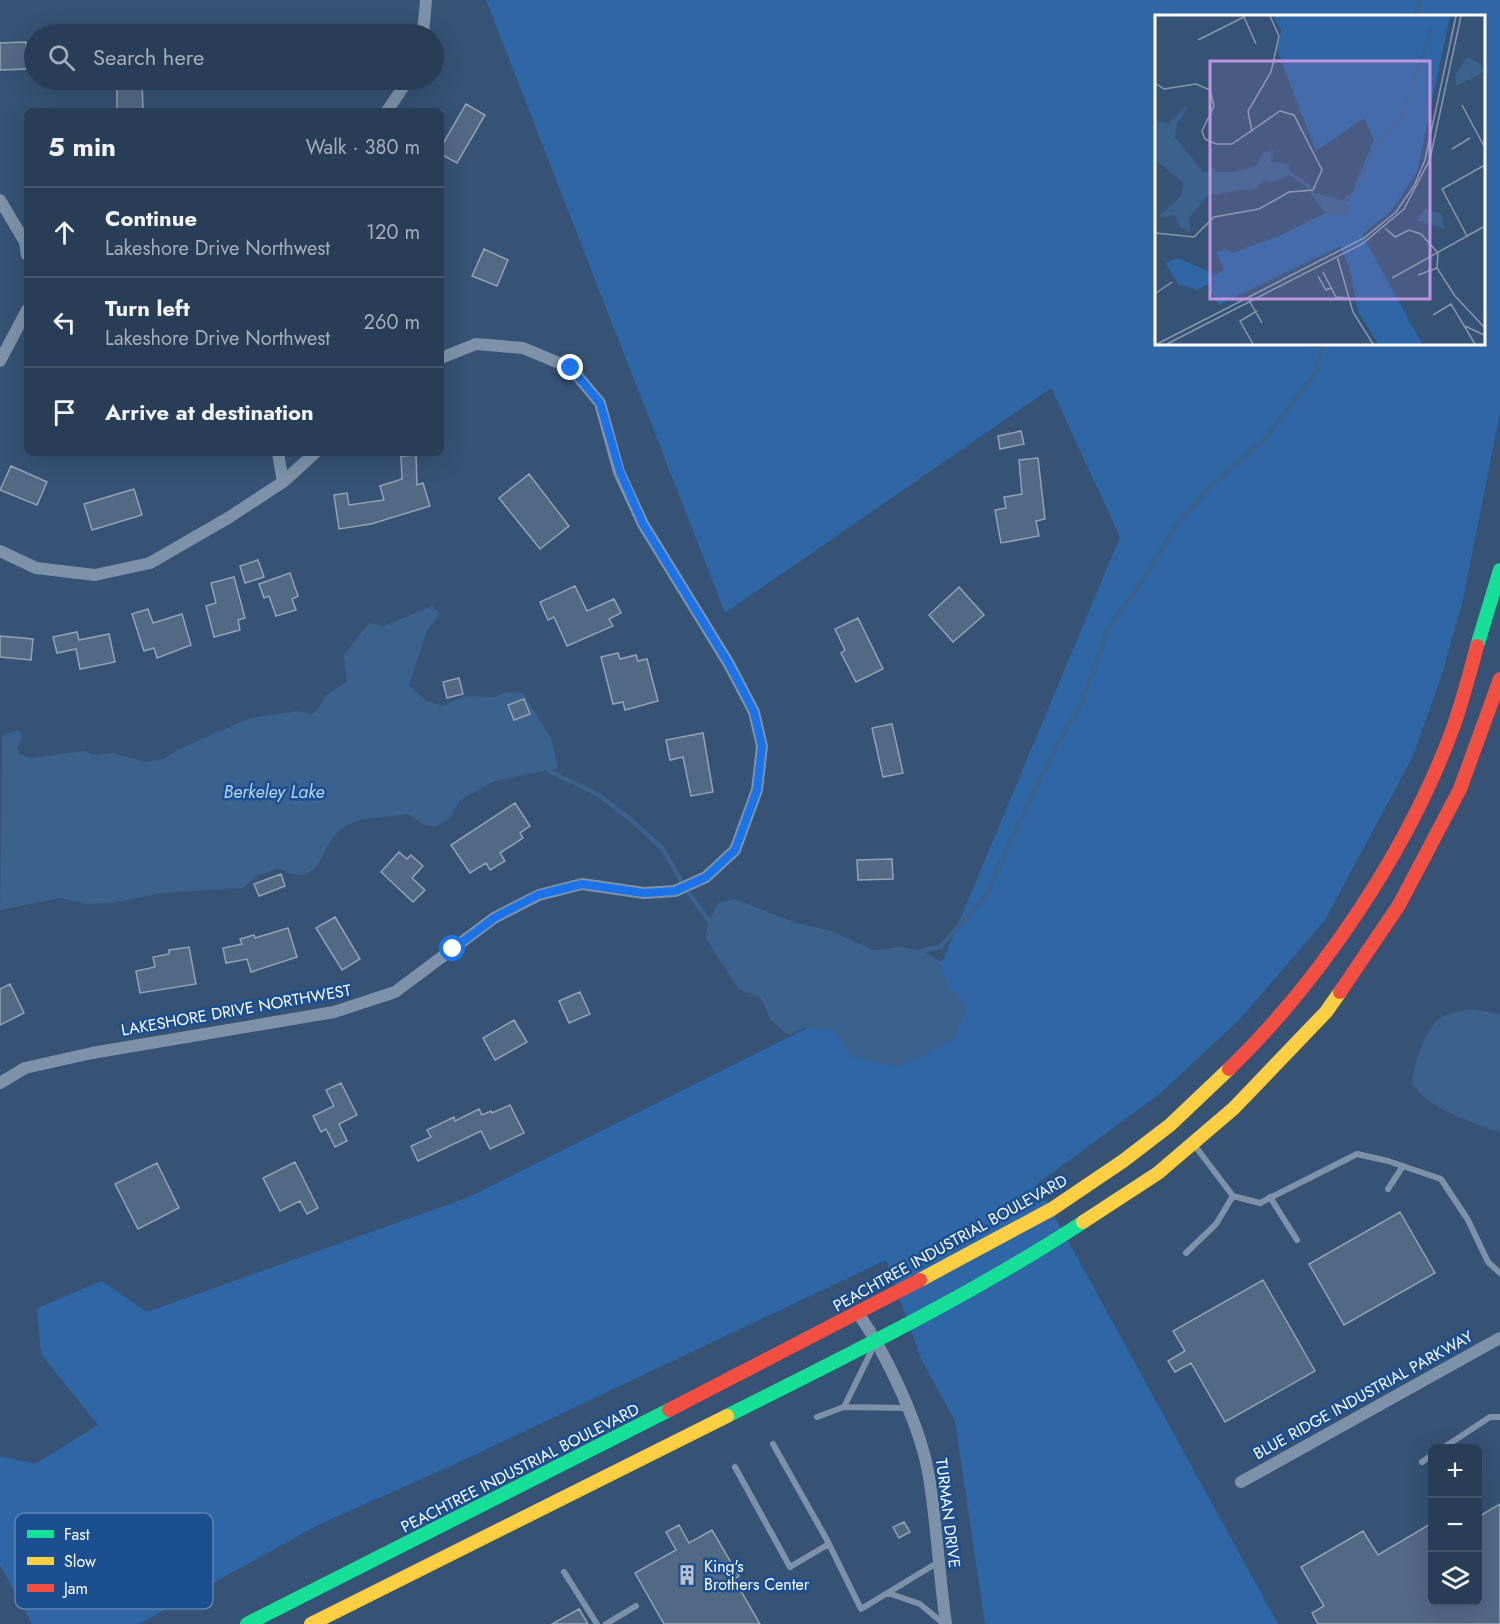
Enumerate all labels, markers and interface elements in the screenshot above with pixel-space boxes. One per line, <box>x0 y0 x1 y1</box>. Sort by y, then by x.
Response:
inset map <box>1155 15 1485 345</box>
search box <box>24 24 444 90</box>
icon: search <box>45 41 78 74</box>
text: Search here <box>93 41 204 73</box>
text: 5 min <box>48 128 116 166</box>
text: Walk · 380 m <box>306 133 420 162</box>
text: Continue <box>105 202 197 234</box>
icon: ahead <box>48 216 81 249</box>
text: 120 m <box>366 218 420 247</box>
text: Lakeshore Drive Northwest <box>105 234 330 263</box>
text: Turn left <box>105 292 190 324</box>
icon: left <box>48 306 81 339</box>
text: 260 m <box>364 308 420 337</box>
text: Lakeshore Drive Northwest <box>105 324 330 353</box>
route end <box>557 354 583 380</box>
icon: arrive <box>48 396 81 429</box>
text: Arrive at destination <box>105 396 314 428</box>
water label: Berkeley Lake <box>223 779 325 805</box>
route start <box>439 935 465 961</box>
street label: LAKESHORE DRIVE NORTHWEST <box>119 978 353 1042</box>
street label: PEACHTREE INDUSTRIAL BOULEVARD <box>829 1169 1071 1317</box>
street label: BLUE RIDGE INDUSTRIAL PARKWAY <box>1249 1325 1477 1465</box>
street label: PEACHTREE INDUSTRIAL BOULEVARD <box>397 1398 643 1538</box>
map controls <box>1428 1444 1482 1606</box>
button: + <box>1428 1444 1482 1498</box>
street label: TURMAN DRIVE <box>930 1457 966 1569</box>
button: − <box>1428 1498 1482 1552</box>
legend <box>15 1513 213 1609</box>
text: Fast <box>64 1523 90 1546</box>
text: Slow <box>64 1550 96 1573</box>
button: layers <box>1428 1552 1482 1606</box>
place label: King's Brothers Center <box>704 1555 810 1596</box>
building icon: King's Brothers Center <box>675 1563 699 1587</box>
text: Jam <box>62 1577 88 1600</box>

